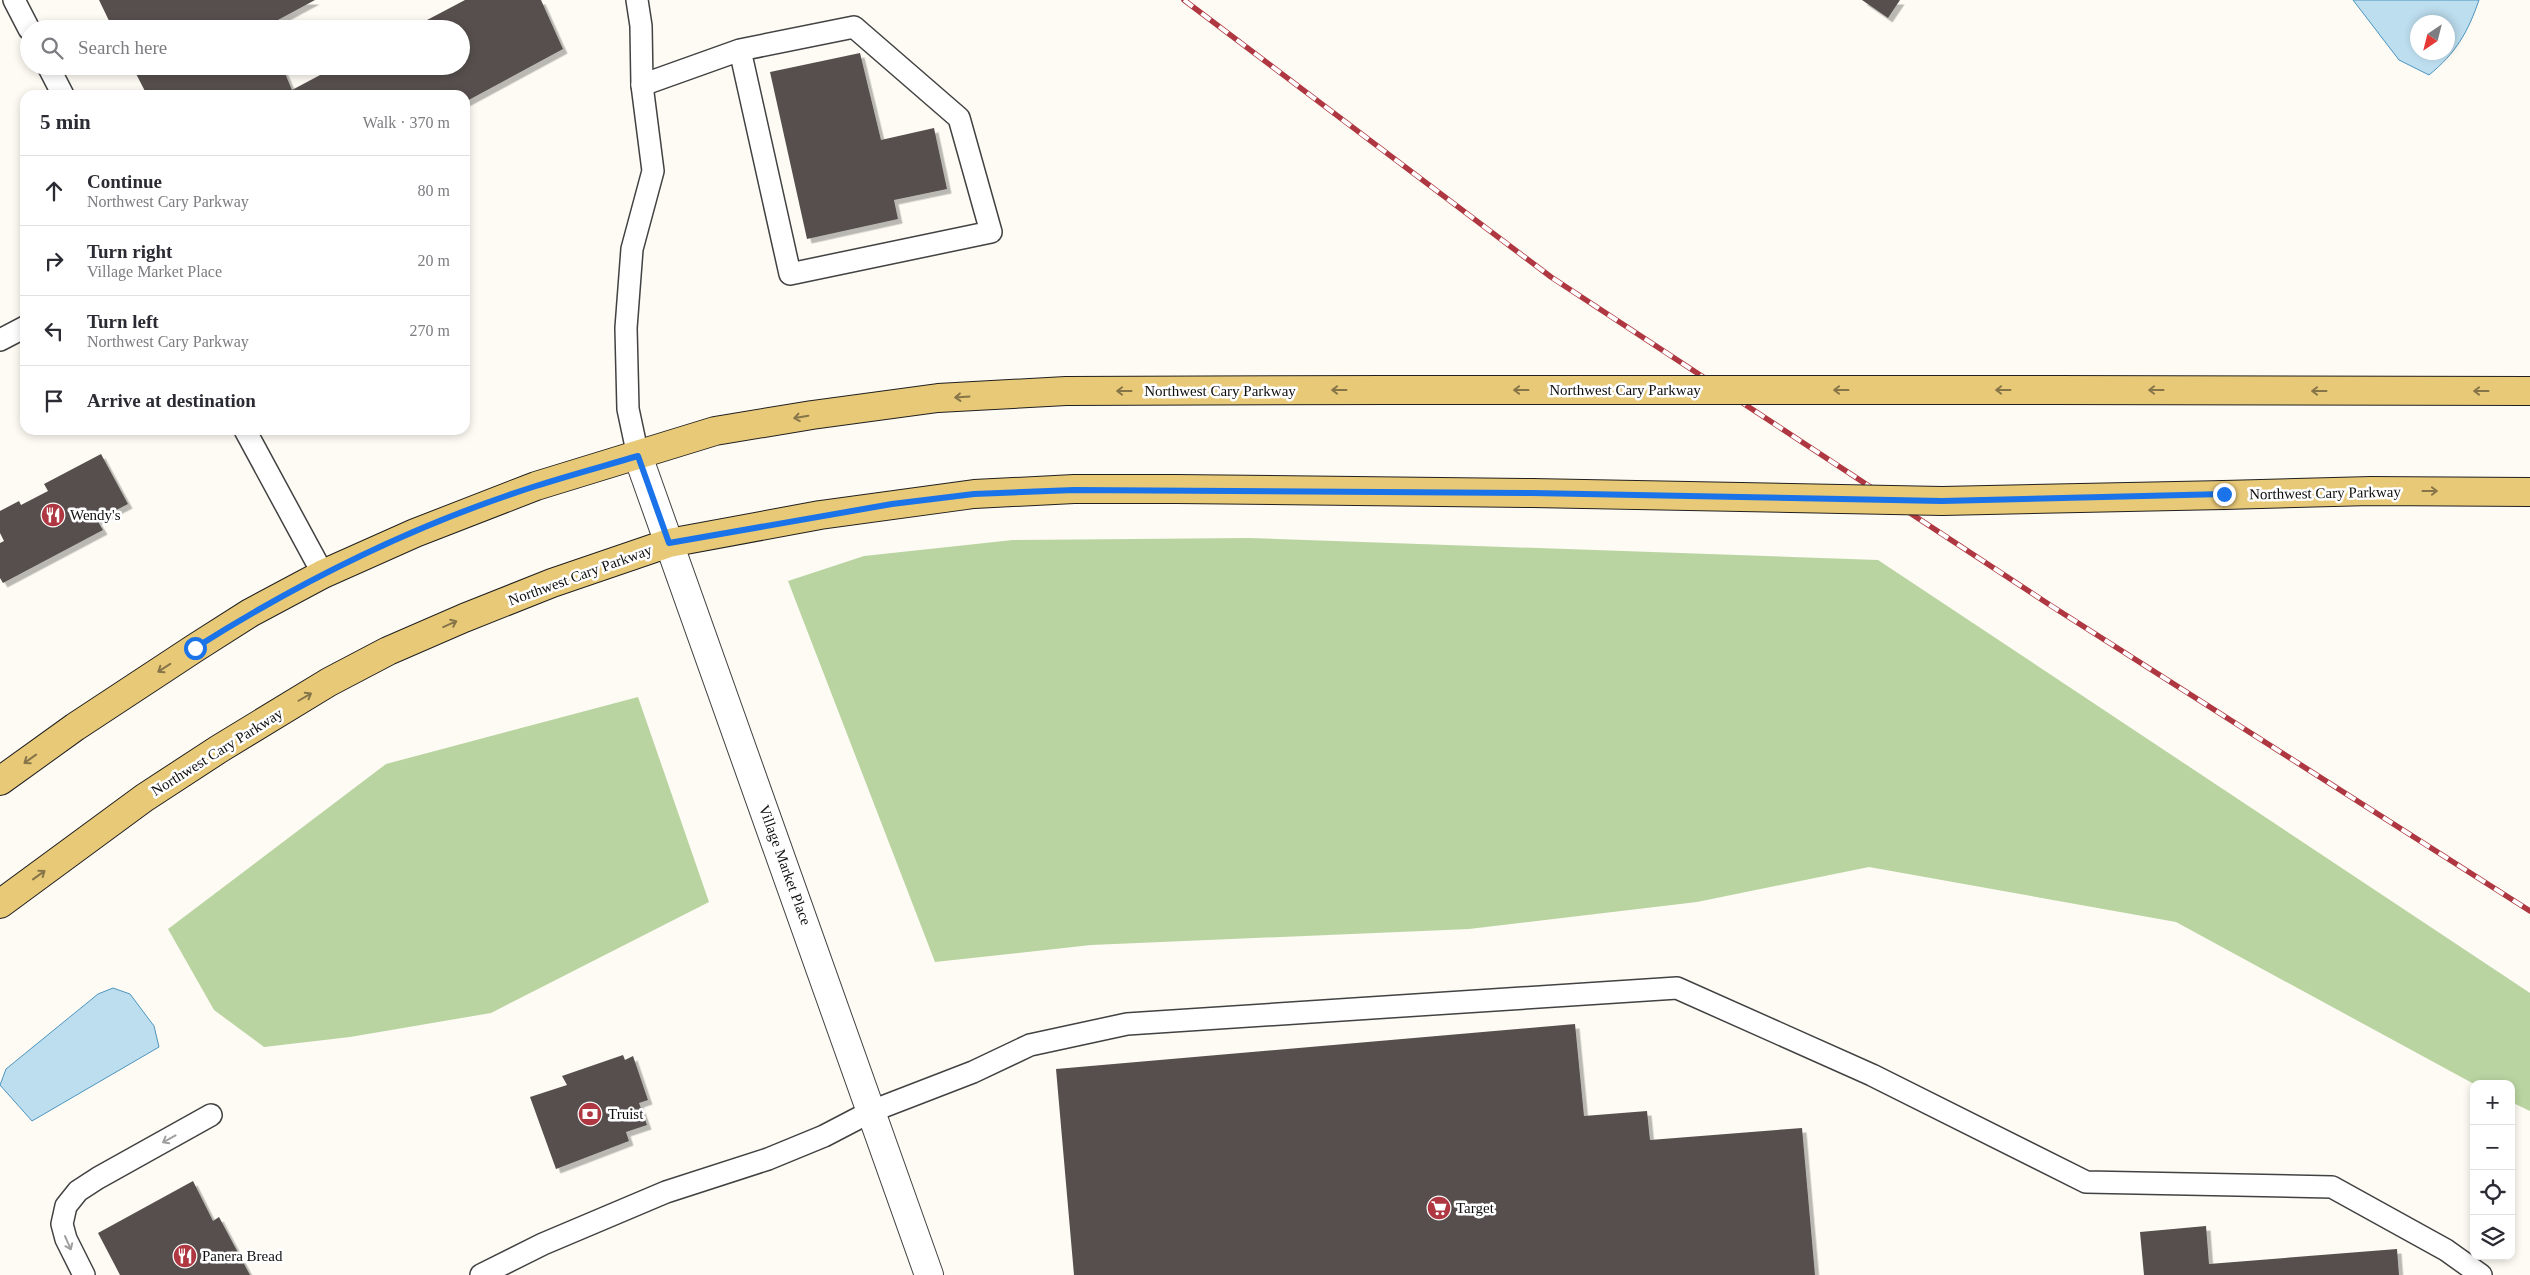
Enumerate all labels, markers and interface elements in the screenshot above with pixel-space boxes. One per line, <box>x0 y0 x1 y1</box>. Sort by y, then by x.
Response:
north arrow <box>2410 15 2455 60</box>
search box <box>20 20 470 75</box>
icon: search <box>38 34 66 62</box>
text: Search here <box>78 37 167 58</box>
text: 5 min <box>40 110 91 134</box>
text: Walk · 370 m <box>363 114 450 131</box>
text: Continue <box>87 171 162 192</box>
icon: ahead <box>40 177 68 205</box>
text: 80 m <box>418 182 450 199</box>
text: Northwest Cary Parkway <box>87 193 249 210</box>
text: Turn right <box>87 241 172 262</box>
icon: right <box>40 247 68 275</box>
text: 20 m <box>418 252 450 269</box>
text: Village Market Place <box>87 263 222 280</box>
text: Turn left <box>87 311 159 332</box>
icon: left <box>40 317 68 345</box>
text: 270 m <box>410 322 450 339</box>
text: Northwest Cary Parkway <box>87 333 249 350</box>
street label: Northwest Cary Parkway <box>1549 382 1701 398</box>
street label: Northwest Cary Parkway <box>1144 383 1296 399</box>
one-way arrow <box>1332 385 1348 395</box>
one-way arrow <box>1513 385 1530 395</box>
one-way arrow <box>1833 385 1850 395</box>
one-way arrow <box>1996 385 2012 395</box>
one-way arrow <box>2149 385 2165 395</box>
one-way arrow <box>1117 386 1133 396</box>
one-way arrow <box>2311 386 2328 396</box>
one-way arrow <box>2474 386 2490 396</box>
icon: arrive <box>40 387 68 415</box>
text: Arrive at destination <box>87 390 256 411</box>
one-way arrow <box>954 392 970 401</box>
one-way arrow <box>793 412 809 422</box>
route end <box>2213 483 2236 506</box>
street label: Northwest Cary Parkway <box>2249 484 2401 502</box>
one-way arrow <box>2422 486 2438 496</box>
restaurant icon: Wendy's <box>40 502 66 528</box>
place label: Wendy's <box>70 507 121 523</box>
street label: Northwest Cary Parkway <box>506 541 654 608</box>
one-way arrow <box>442 619 457 629</box>
route start <box>184 637 207 660</box>
one-way arrow <box>157 663 171 673</box>
one-way arrow <box>297 691 311 701</box>
street label: Northwest Cary Parkway <box>148 705 286 799</box>
one-way arrow <box>23 754 37 764</box>
street label: Village Market Place <box>756 803 814 928</box>
one-way arrow <box>32 870 45 881</box>
map controls <box>2470 1080 2515 1260</box>
button: + <box>2470 1080 2515 1125</box>
bank icon: Truist <box>577 1101 603 1127</box>
place label: Truist <box>608 1106 644 1122</box>
button: − <box>2470 1125 2515 1170</box>
one-way arrow <box>162 1135 177 1144</box>
button: locate <box>2470 1170 2515 1215</box>
supermarket icon: Target <box>1426 1195 1452 1221</box>
place label: Target <box>1456 1200 1495 1216</box>
button: layers <box>2470 1215 2515 1260</box>
one-way arrow <box>64 1235 74 1250</box>
restaurant icon: Panera Bread <box>172 1243 198 1269</box>
place label: Panera Bread <box>202 1248 283 1264</box>

